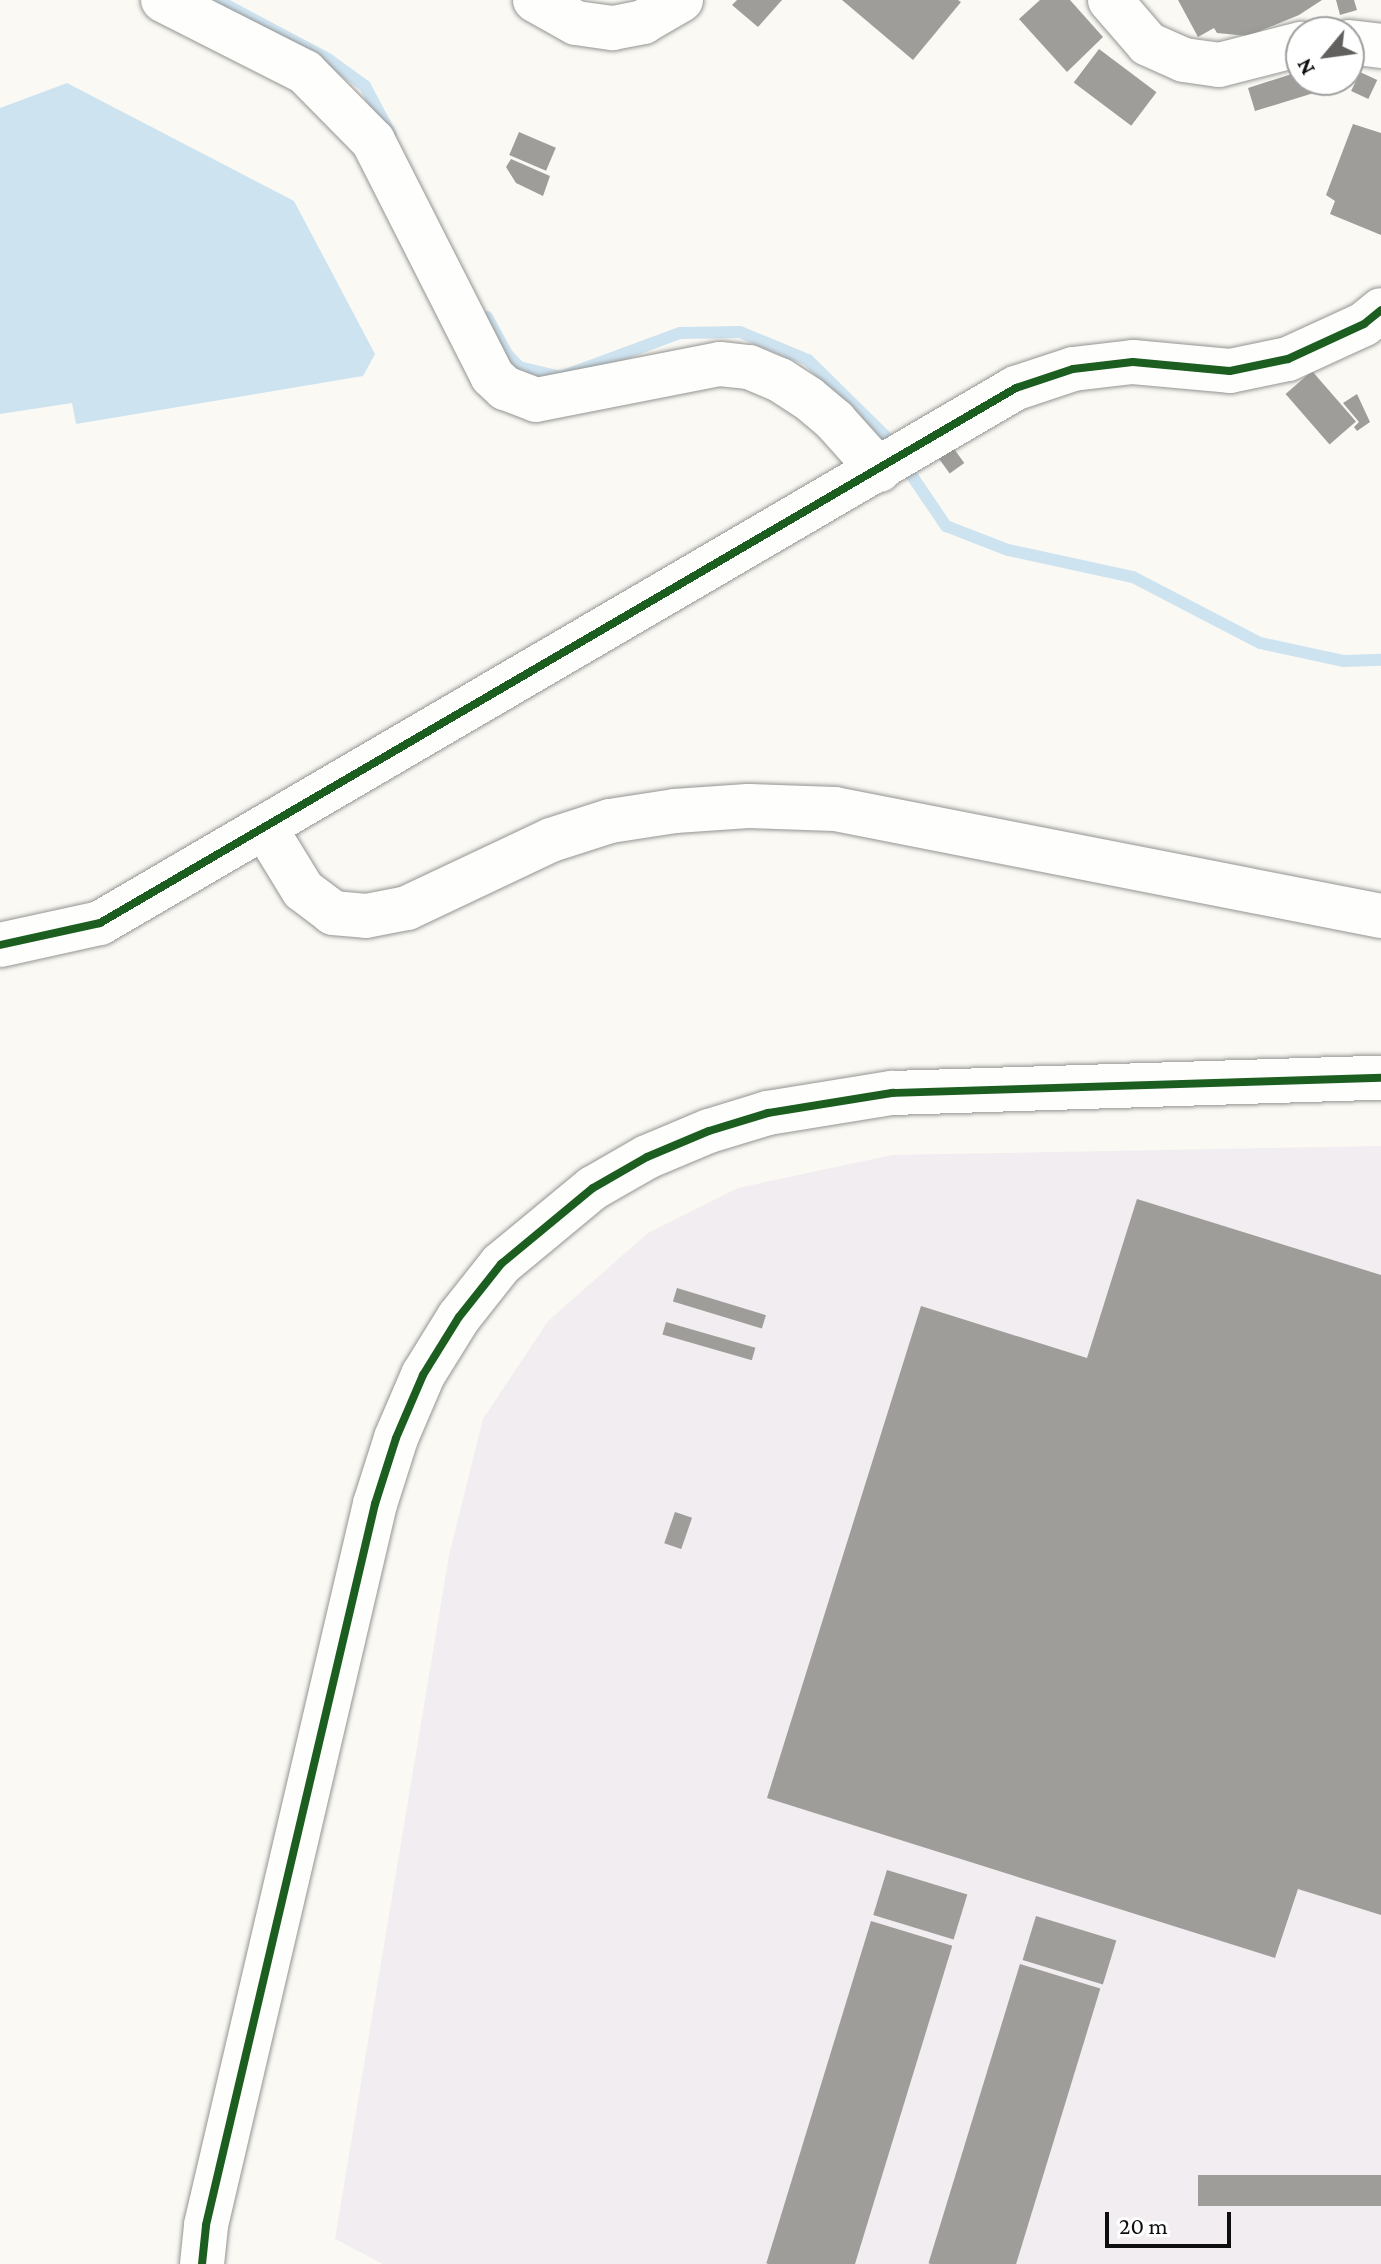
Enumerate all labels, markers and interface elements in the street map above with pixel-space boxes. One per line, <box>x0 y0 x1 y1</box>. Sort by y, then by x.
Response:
north arrow <box>1285 16 1365 96</box>
text: N <box>1291 54 1320 80</box>
scale bar <box>1109 2196 1235 2246</box>
text: 20 m <box>1119 2212 1168 2239</box>

